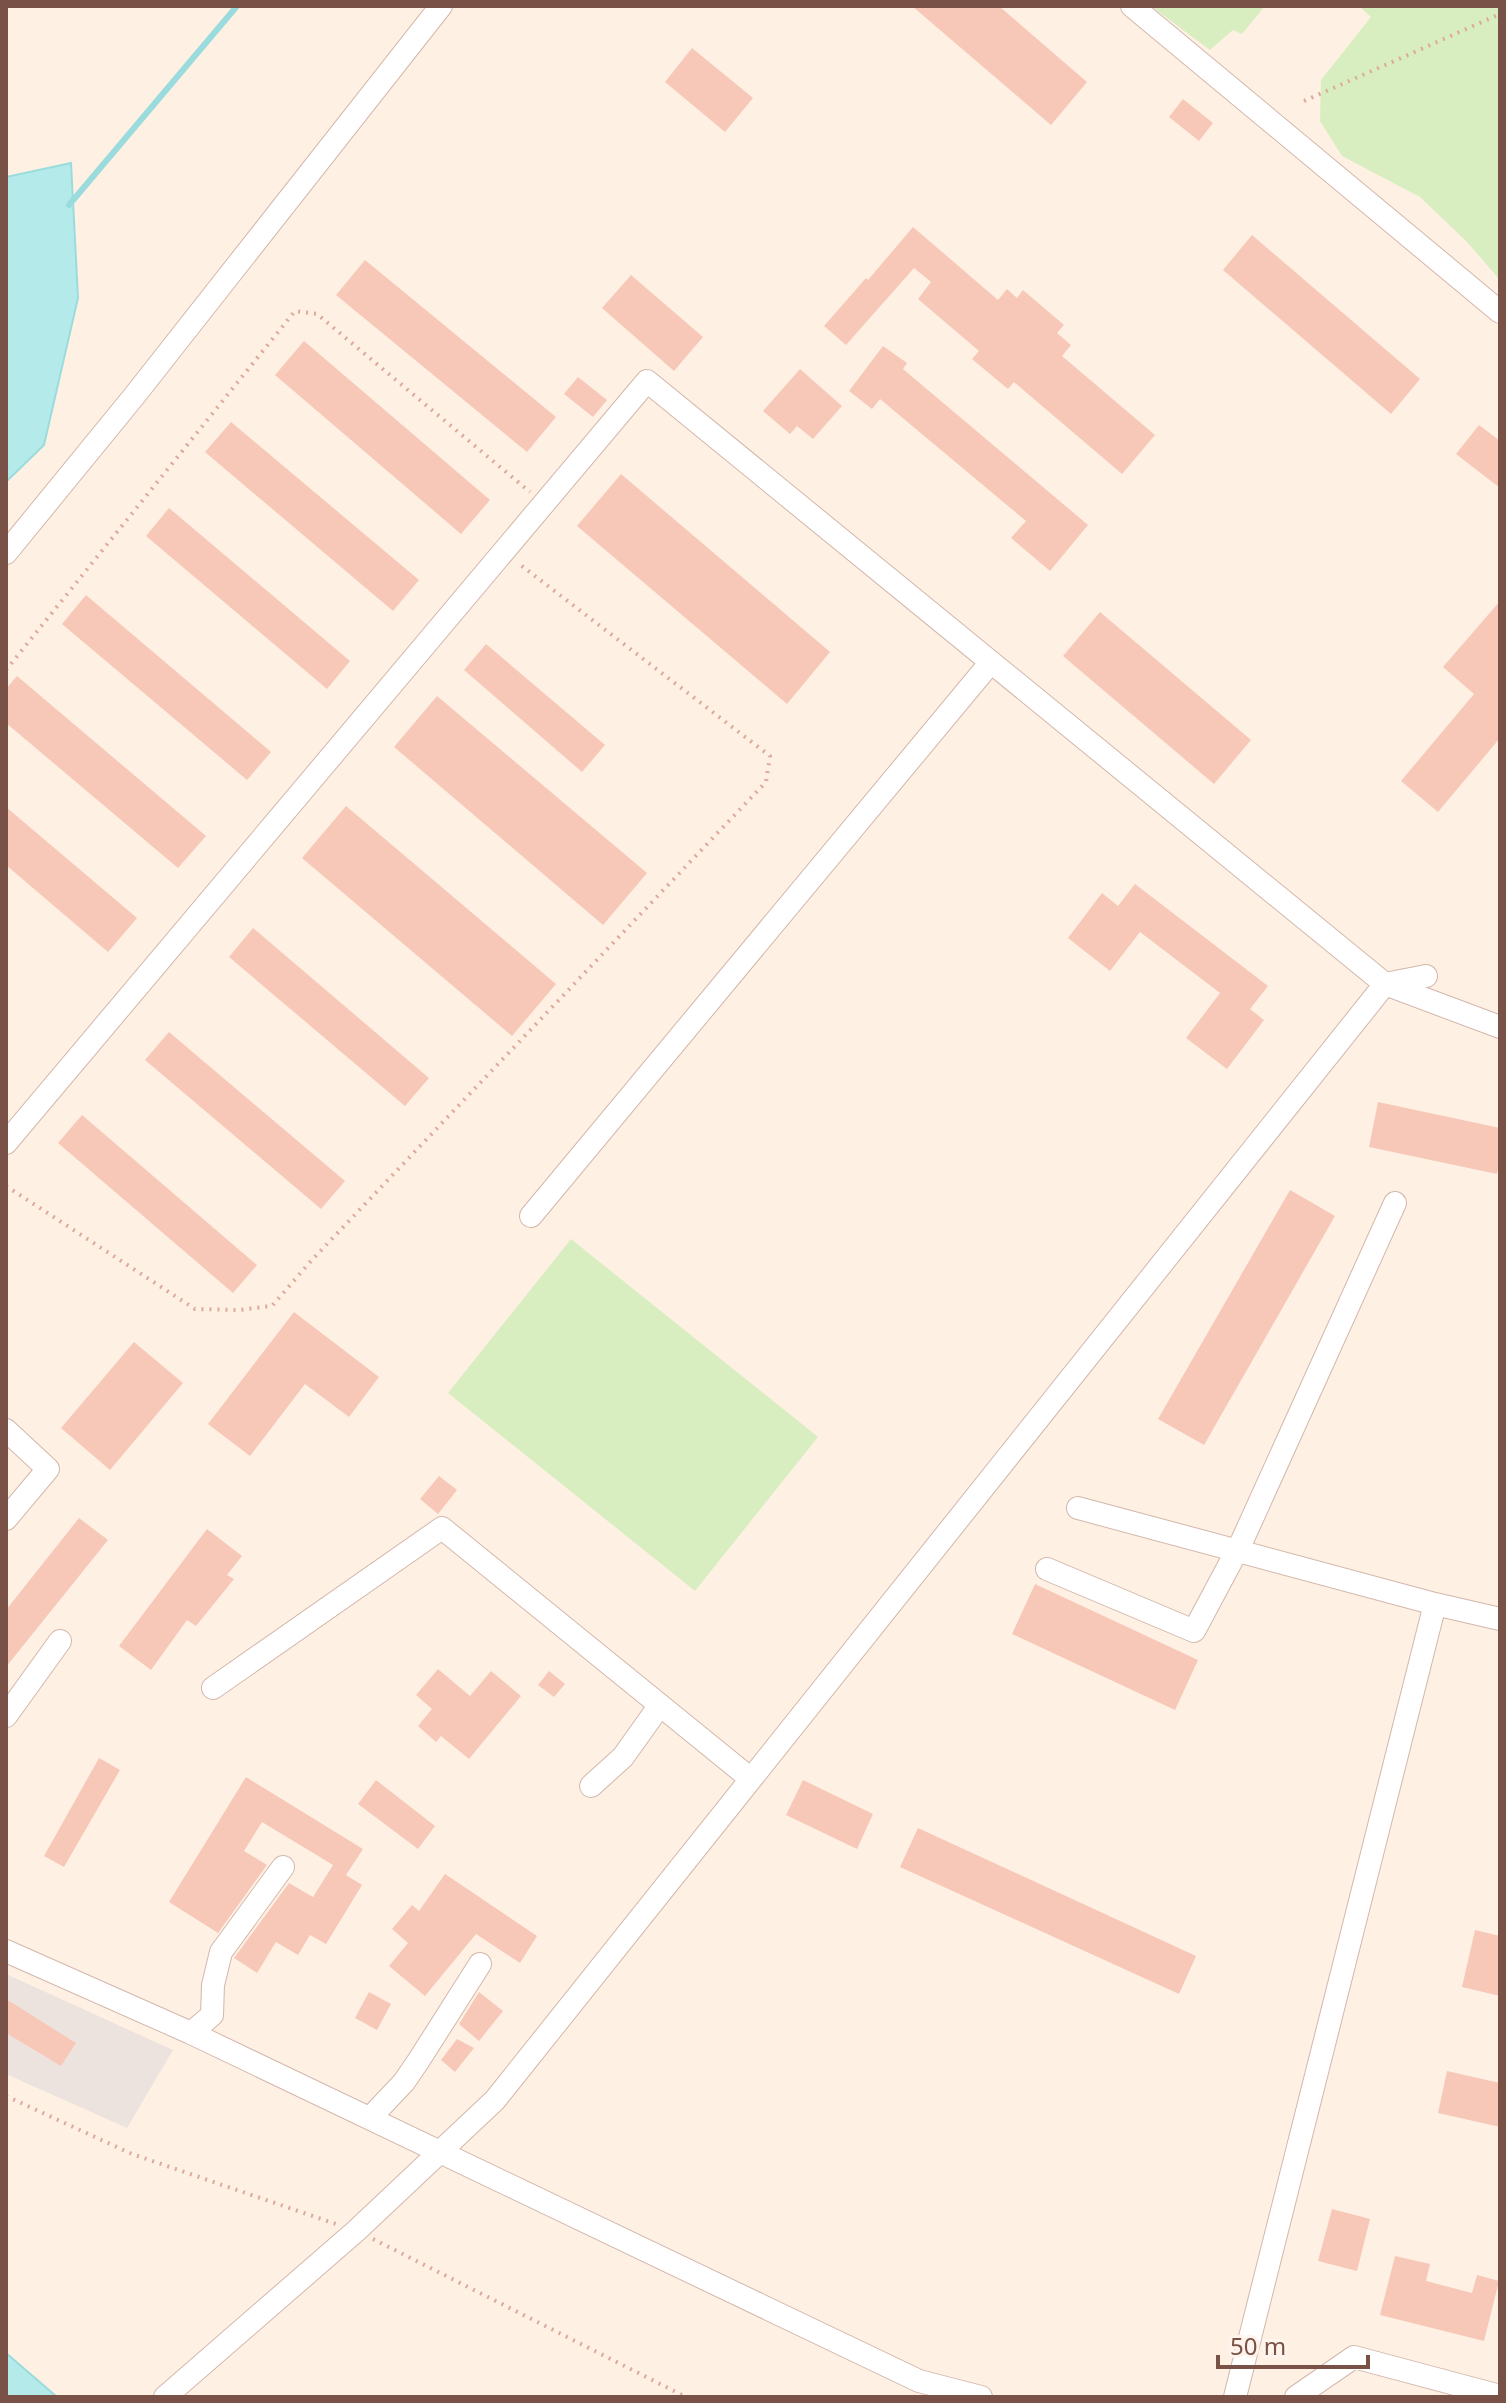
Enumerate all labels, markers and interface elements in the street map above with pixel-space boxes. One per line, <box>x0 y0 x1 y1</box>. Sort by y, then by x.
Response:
scale bar <box>1218 2319 1368 2369</box>
text: 50 m <box>1230 2329 1286 2362</box>

